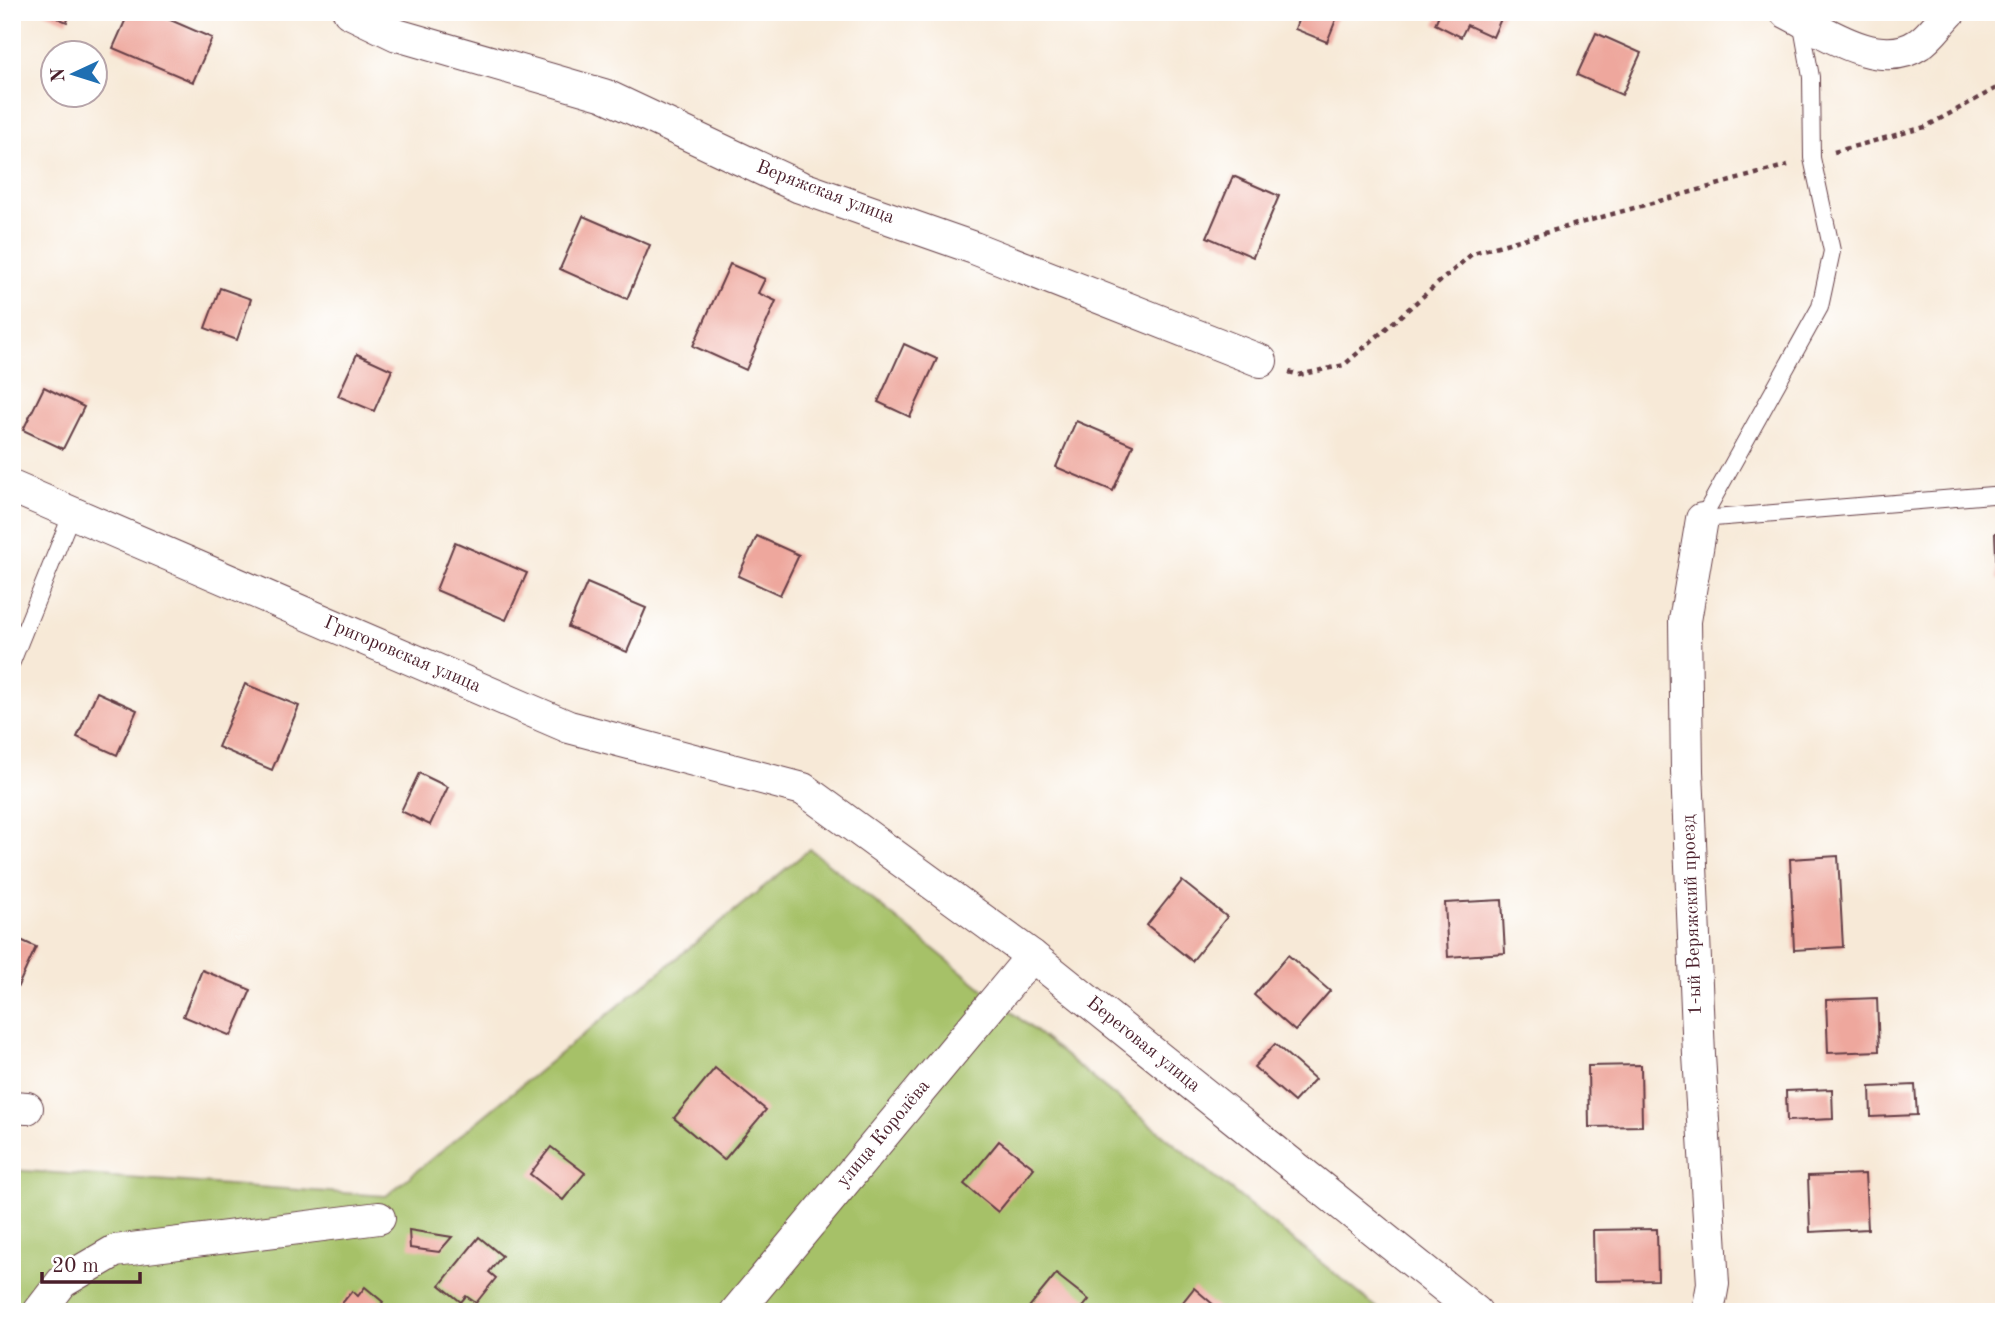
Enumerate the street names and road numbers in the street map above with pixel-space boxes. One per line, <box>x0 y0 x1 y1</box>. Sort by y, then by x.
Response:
street label: Веряжская улица <box>753 158 897 228</box>
street label: Григоровская улица <box>321 613 484 697</box>
street label: 1-ый Веряжский проезд <box>1680 814 1706 1016</box>
street label: Береговая улица <box>1083 994 1204 1097</box>
street label: улица Королёва <box>834 1076 934 1191</box>

